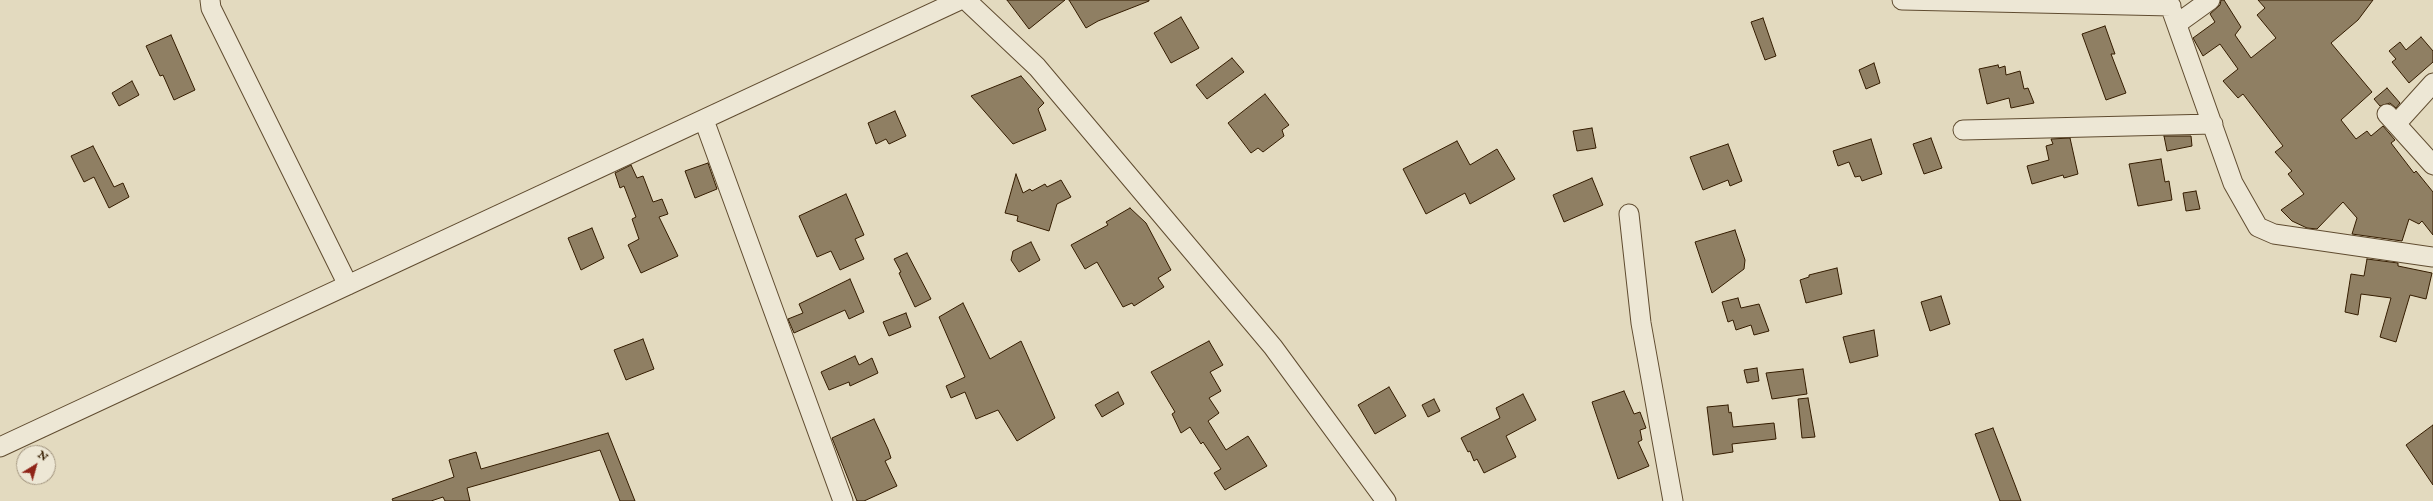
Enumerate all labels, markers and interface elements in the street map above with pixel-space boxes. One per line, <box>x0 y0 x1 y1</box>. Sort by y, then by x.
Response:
north arrow <box>16 445 56 485</box>
text: N <box>35 448 51 465</box>

